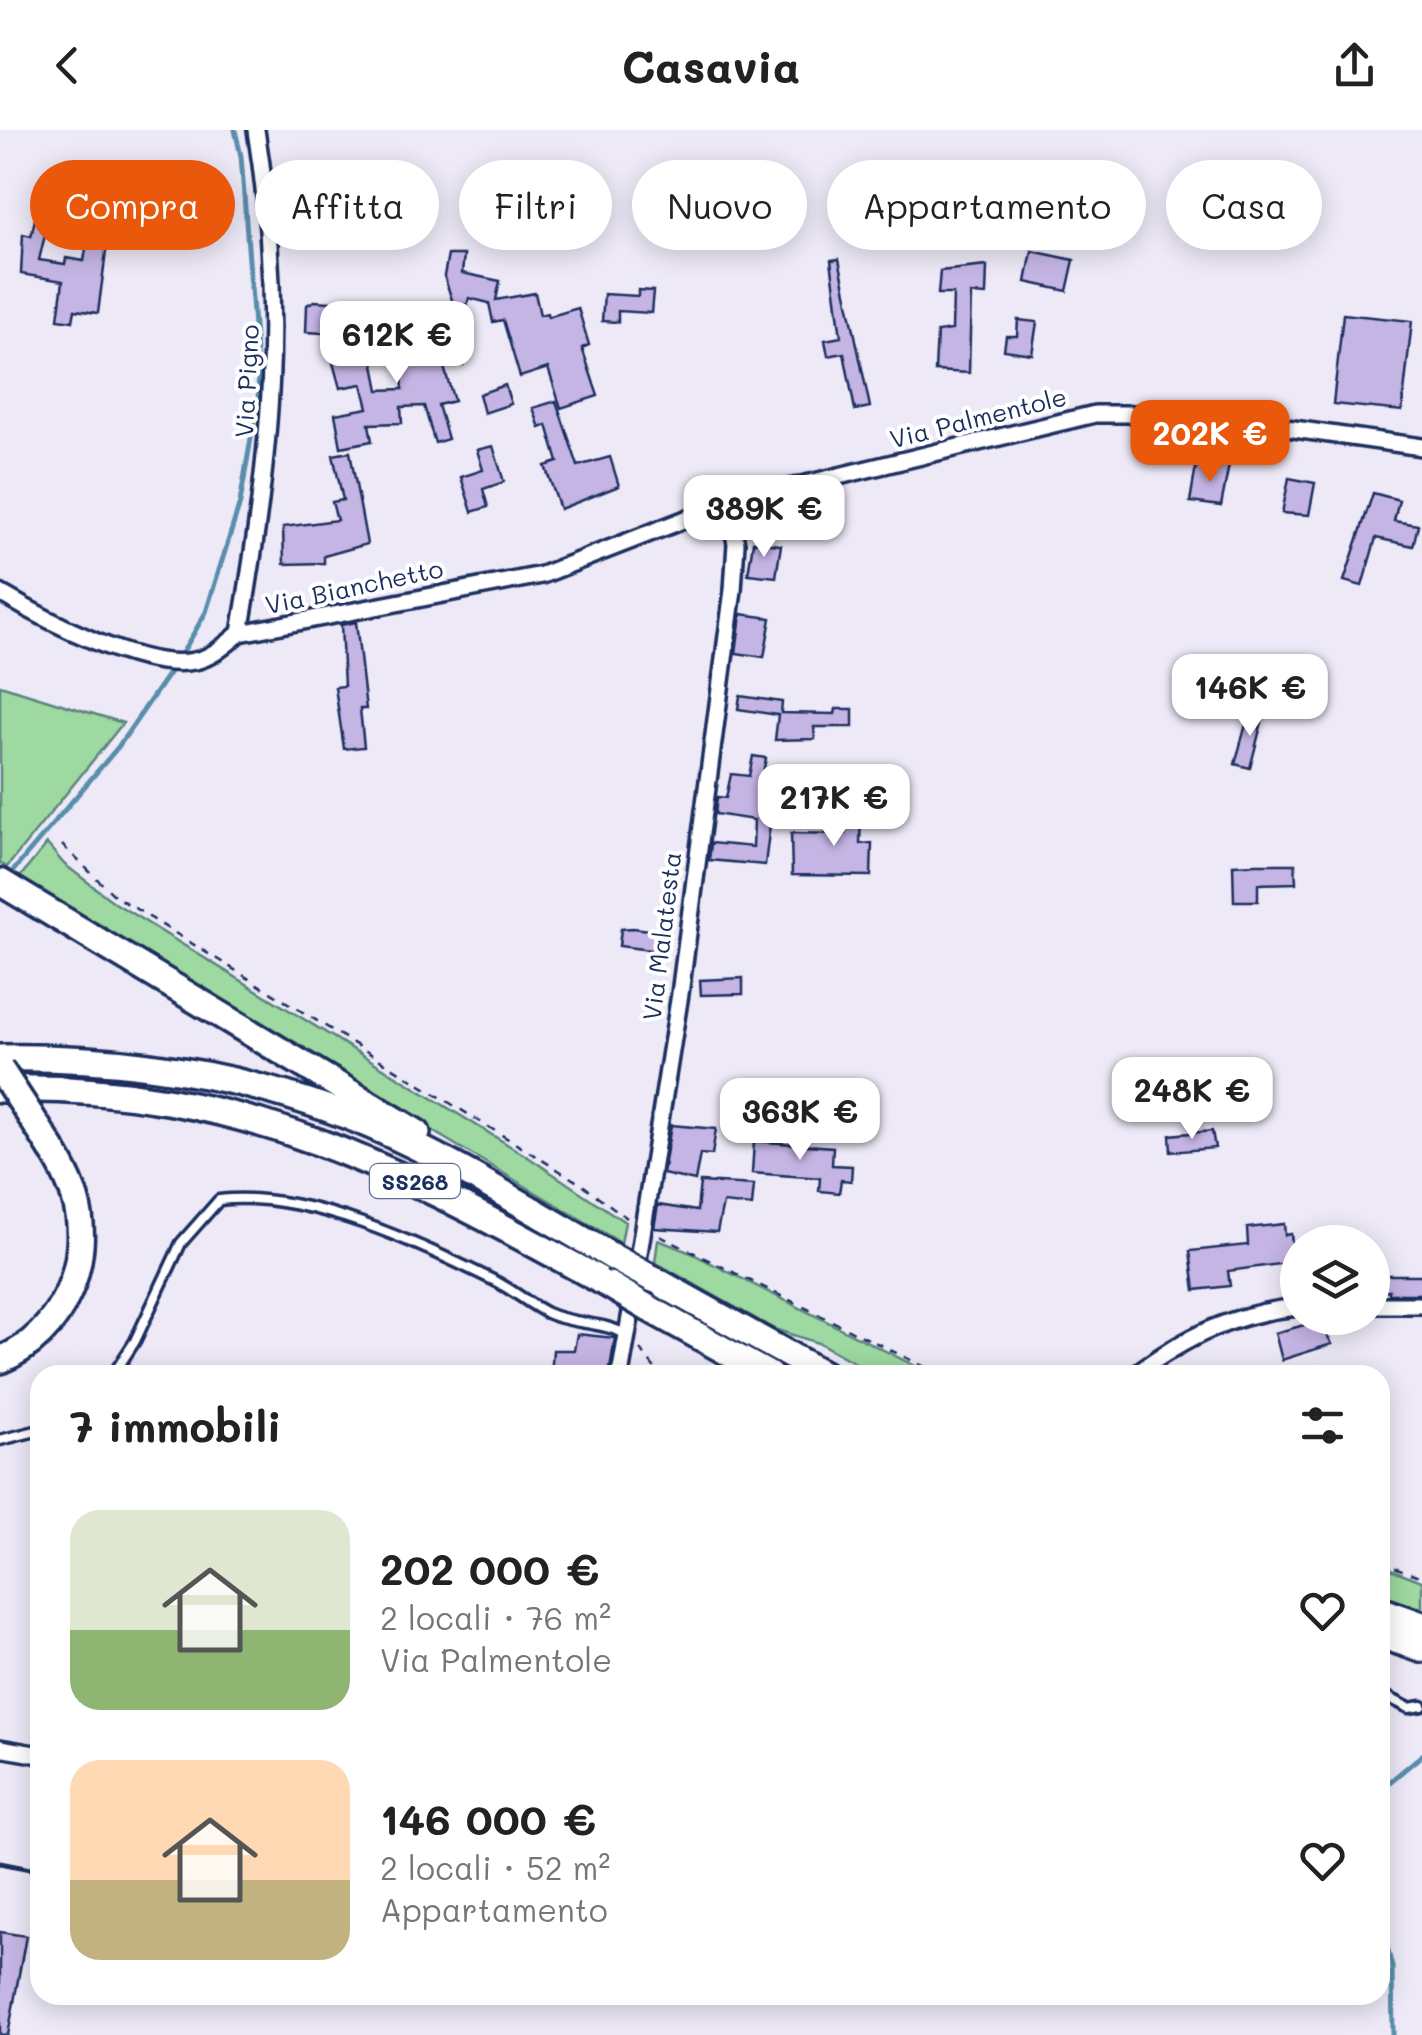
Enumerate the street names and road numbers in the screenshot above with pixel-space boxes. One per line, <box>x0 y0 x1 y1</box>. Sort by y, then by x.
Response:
street label: Via Pigno <box>227 324 265 438</box>
street label: Via Palmentole <box>886 380 1070 454</box>
street label: Via Bianchetto <box>262 552 446 620</box>
street label: Via Malatesta <box>635 850 687 1022</box>
road number: SS268 <box>370 1164 460 1198</box>

